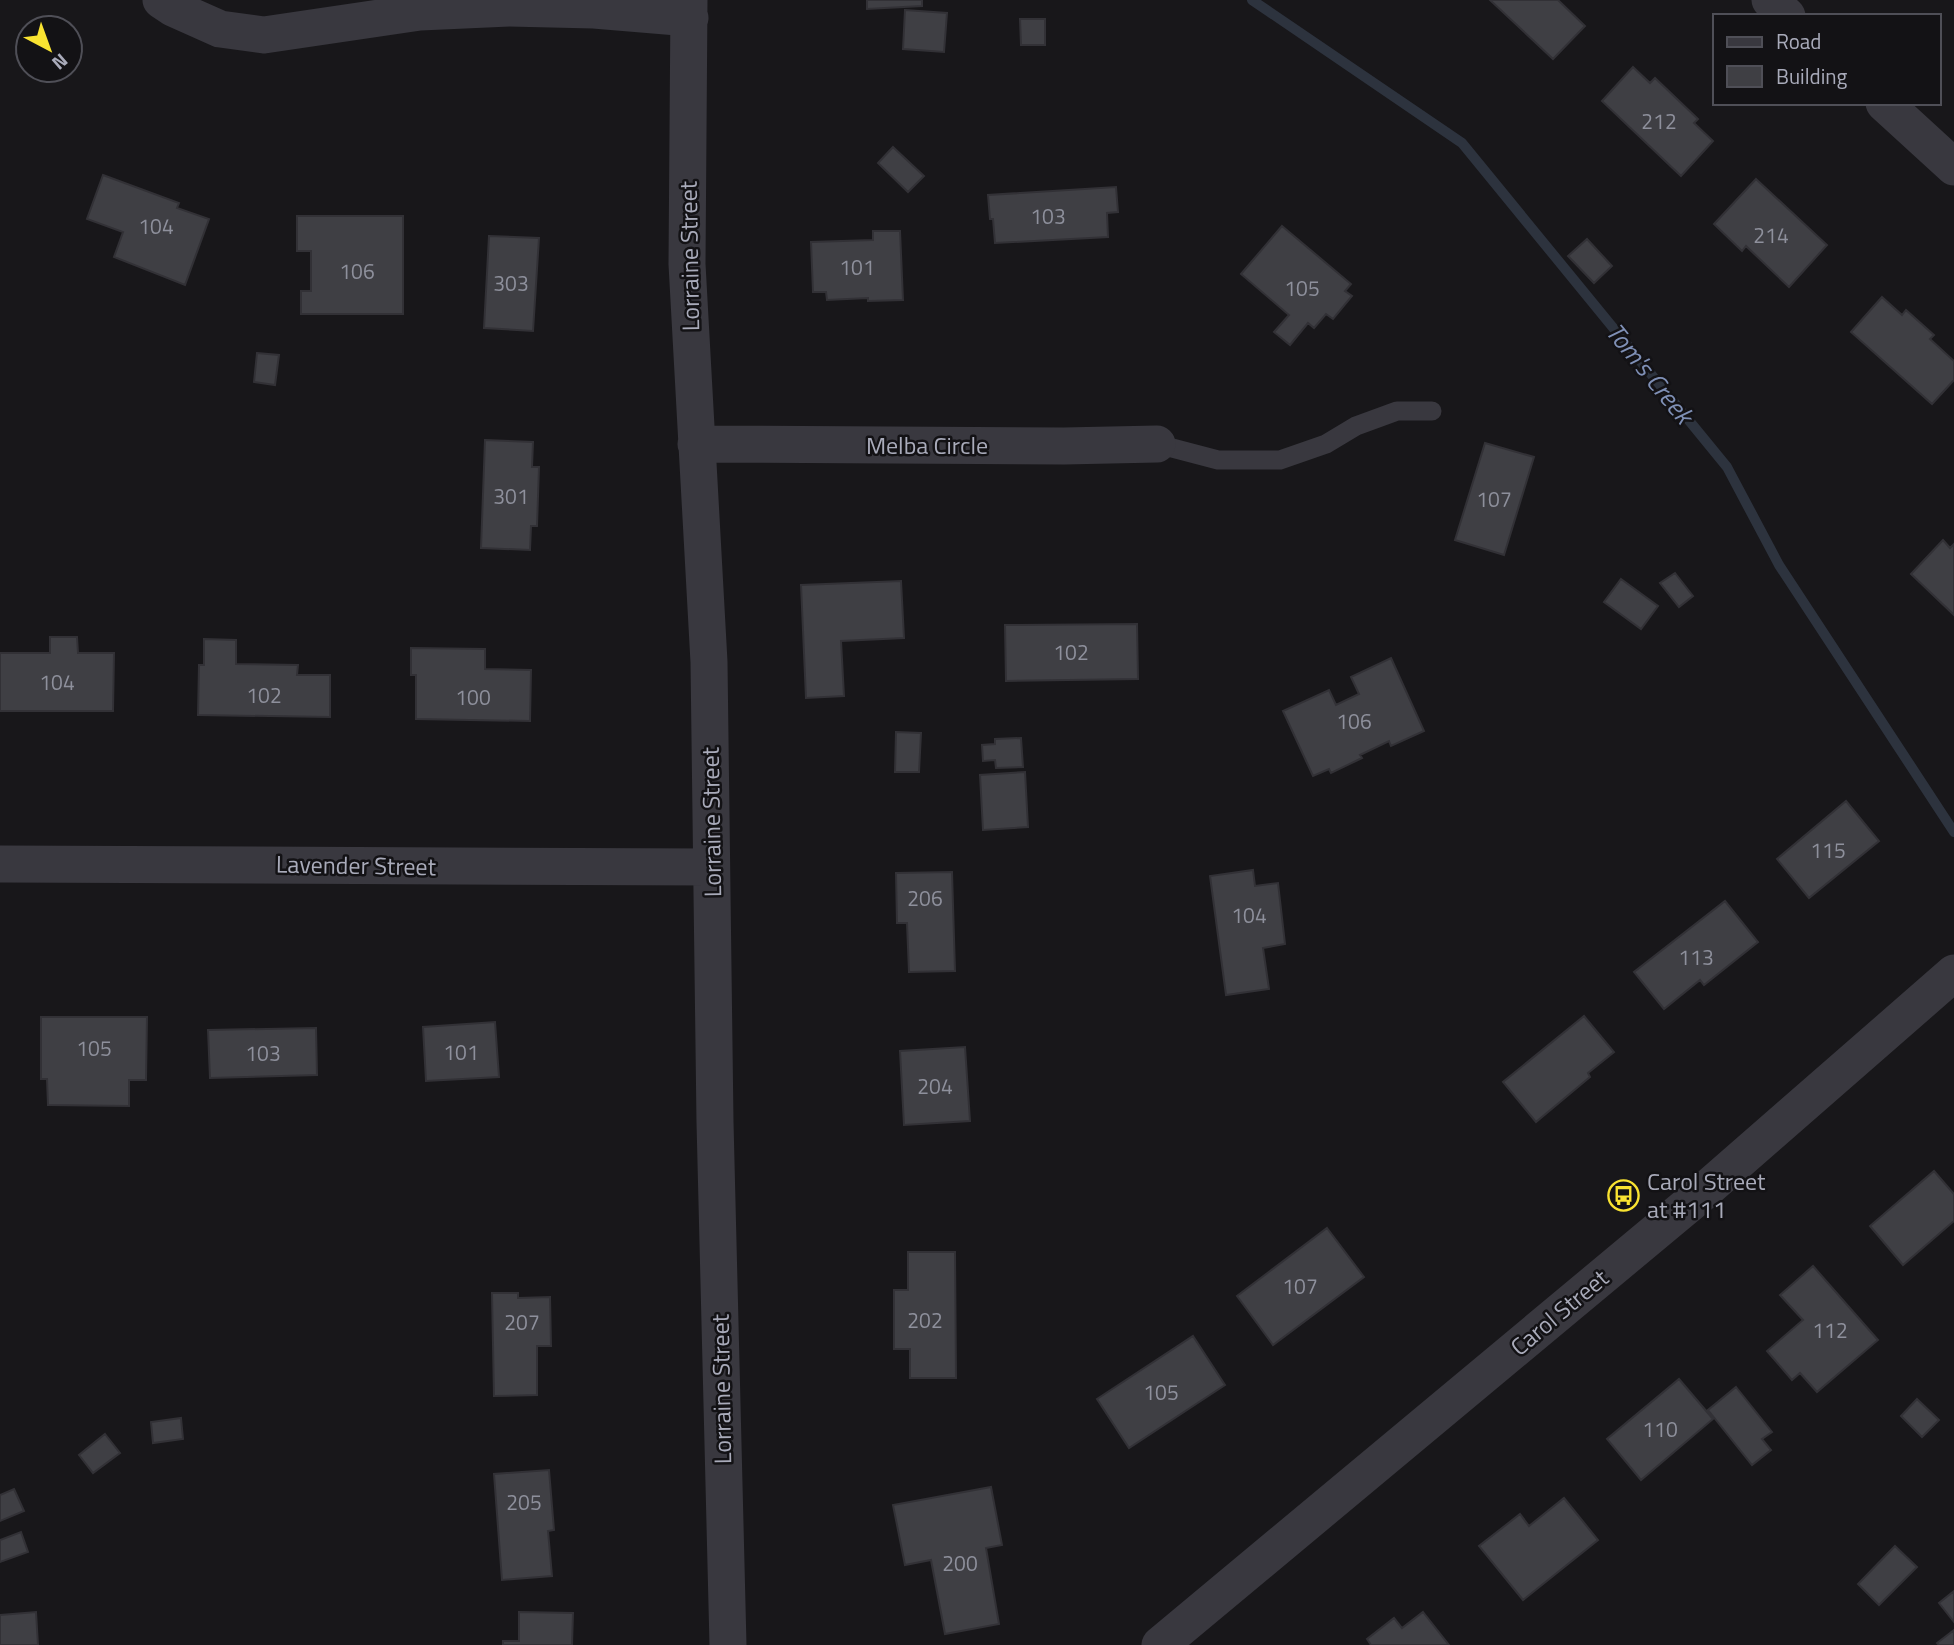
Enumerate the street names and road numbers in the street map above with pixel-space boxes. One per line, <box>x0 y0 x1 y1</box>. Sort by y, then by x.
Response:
street label: Lorraine Street <box>670 180 708 331</box>
street label: Melba Circle <box>866 427 988 463</box>
street label: Lorraine Street <box>692 746 730 897</box>
street label: Lavender Street <box>276 846 437 884</box>
street label: Carol Street <box>1502 1260 1616 1364</box>
street label: Lorraine Street <box>702 1313 740 1464</box>

